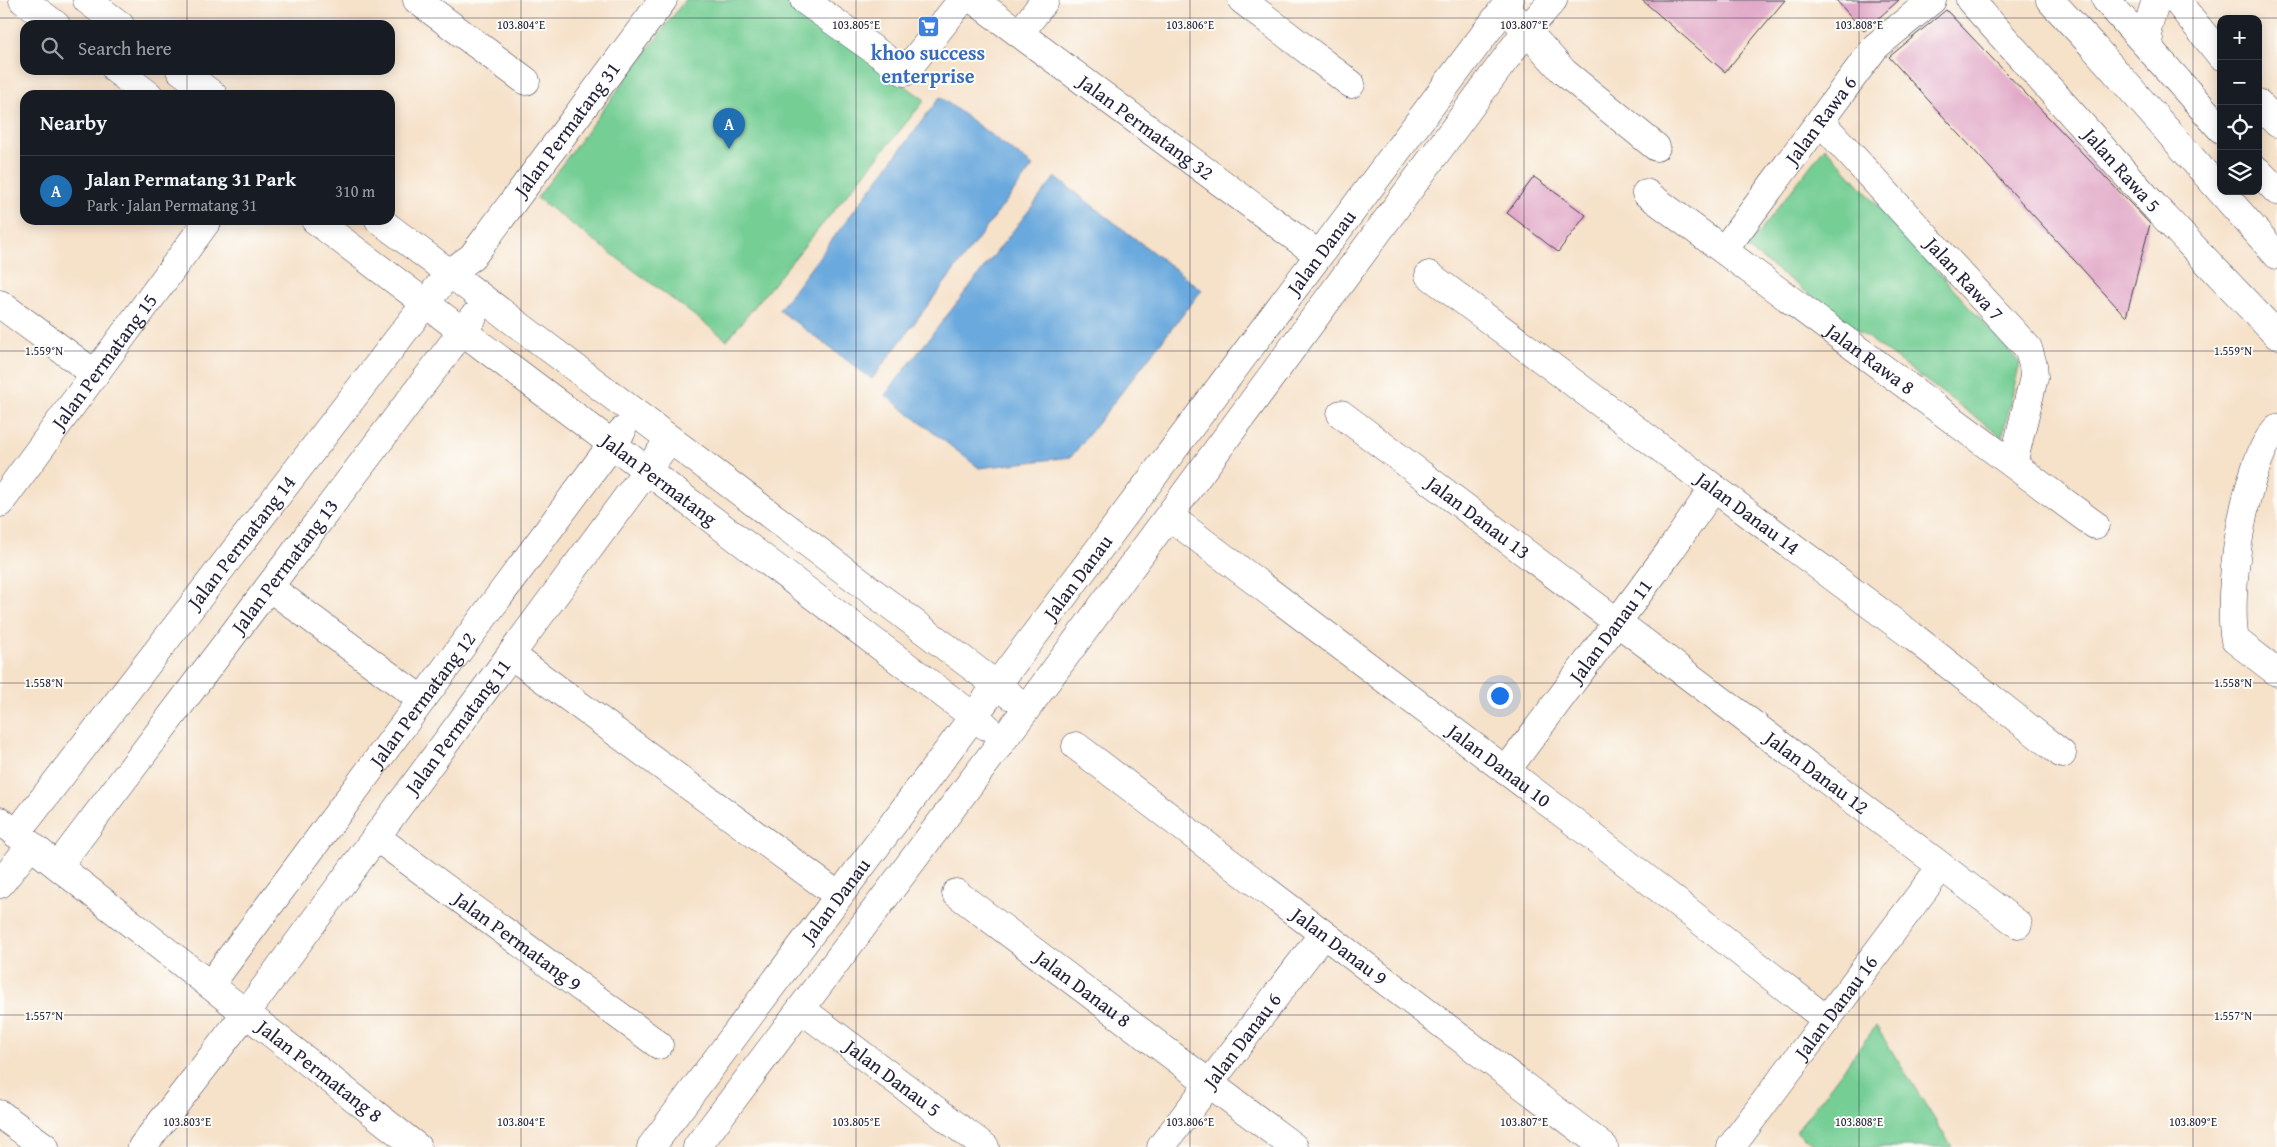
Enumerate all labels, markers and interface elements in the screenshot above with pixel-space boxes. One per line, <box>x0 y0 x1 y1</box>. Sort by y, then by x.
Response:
supermarket icon: khoo success enterprise <box>916 15 940 39</box>
map controls <box>2217 15 2262 195</box>
button: + <box>2217 15 2262 60</box>
text: 103.804°E <box>497 16 545 33</box>
text: 103.805°E <box>832 16 880 33</box>
text: 103.806°E <box>1166 16 1214 33</box>
text: 103.807°E <box>1500 16 1548 33</box>
text: 103.808°E <box>1835 16 1883 33</box>
search box <box>20 20 395 75</box>
icon: search <box>38 34 66 62</box>
text: Search here <box>78 34 172 62</box>
place label: khoo success enterprise <box>871 38 985 90</box>
street label: Jalan Permatang 31 <box>505 55 627 205</box>
button: − <box>2217 60 2262 105</box>
street label: Jalan Permatang 32 <box>1070 65 1220 187</box>
street label: Jalan Rawa 6 <box>1776 69 1863 173</box>
button: locate <box>2217 105 2262 150</box>
text: Nearby <box>40 107 107 138</box>
pin: A <box>713 108 745 149</box>
street label: Jalan Rawa 5 <box>2075 119 2168 218</box>
button: layers <box>2217 150 2262 195</box>
text: Jalan Permatang 31 Park <box>87 165 296 193</box>
text: A <box>51 179 61 203</box>
text: 310 m <box>335 179 375 203</box>
text: Park · Jalan Permatang 31 <box>87 193 257 217</box>
street label: Jalan Danau <box>1278 203 1362 303</box>
street label: Jalan Rawa 7 <box>1917 228 2011 327</box>
street label: Jalan Permatang 15 <box>42 287 164 437</box>
street label: Jalan Rawa 8 <box>1818 314 1921 401</box>
text: 1.559°N <box>25 342 63 359</box>
text: 1.559°N <box>2214 342 2252 359</box>
street label: Jalan Permatang <box>593 424 723 532</box>
street label: Jalan Danau 14 <box>1688 462 1806 561</box>
street label: Jalan Danau 13 <box>1418 467 1537 566</box>
street label: Jalan Permatang 14 <box>178 469 302 617</box>
street label: Jalan Permatang 13 <box>222 492 345 642</box>
street label: Jalan Danau <box>1034 528 1119 628</box>
street label: Jalan Danau 11 <box>1560 572 1659 691</box>
street label: Jalan Permatang 12 <box>360 625 482 775</box>
street label: Jalan Permatang 11 <box>396 652 517 802</box>
text: 1.558°N <box>25 674 63 691</box>
text: 1.558°N <box>2214 674 2252 691</box>
your location <box>1487 683 1513 709</box>
street label: Jalan Danau 10 <box>1439 715 1558 814</box>
street label: Jalan Danau 12 <box>1757 722 1875 821</box>
street label: Jalan Danau <box>792 851 877 951</box>
street label: Jalan Permatang 9 <box>446 882 588 998</box>
street label: Jalan Danau 9 <box>1283 898 1394 992</box>
street label: Jalan Danau 8 <box>1027 941 1138 1034</box>
street label: Jalan Danau 16 <box>1785 949 1884 1067</box>
street label: Jalan Danau 6 <box>1194 986 1288 1096</box>
text: 1.557°N <box>25 1007 63 1024</box>
text: 1.557°N <box>2214 1007 2252 1024</box>
street label: Jalan Permatang 8 <box>249 1010 389 1129</box>
street label: Jalan Danau 5 <box>837 1030 947 1123</box>
text: 103.803°E <box>163 1113 211 1130</box>
text: 103.804°E <box>497 1113 545 1130</box>
text: 103.805°E <box>832 1113 880 1130</box>
text: 103.806°E <box>1166 1113 1214 1130</box>
text: 103.807°E <box>1500 1113 1548 1130</box>
text: 103.808°E <box>1835 1113 1883 1130</box>
text: 103.809°E <box>2169 1113 2217 1130</box>

